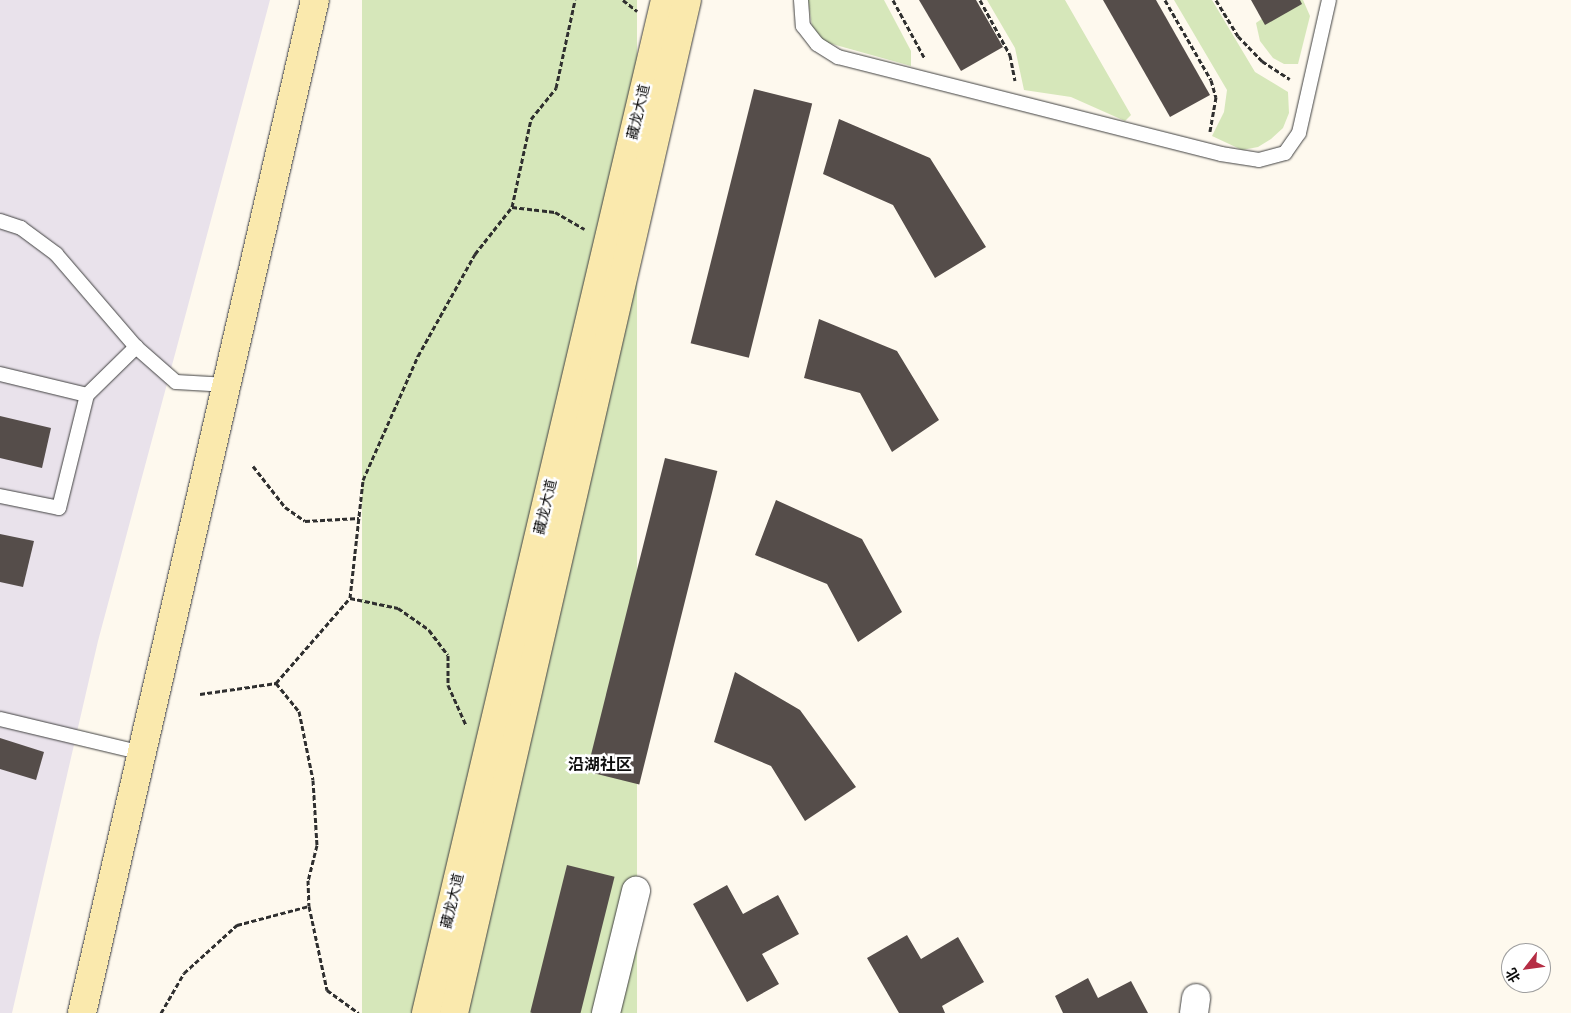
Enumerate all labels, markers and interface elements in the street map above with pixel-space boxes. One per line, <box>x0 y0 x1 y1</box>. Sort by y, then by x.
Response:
street label: 藏龙大道 <box>625 83 653 141</box>
street label: 藏龙大道 <box>532 478 560 536</box>
district label: 沿湖社区 <box>568 755 632 775</box>
street label: 藏龙大道 <box>439 872 467 930</box>
north arrow <box>1501 943 1551 993</box>
text: 北 <box>1503 965 1524 986</box>

